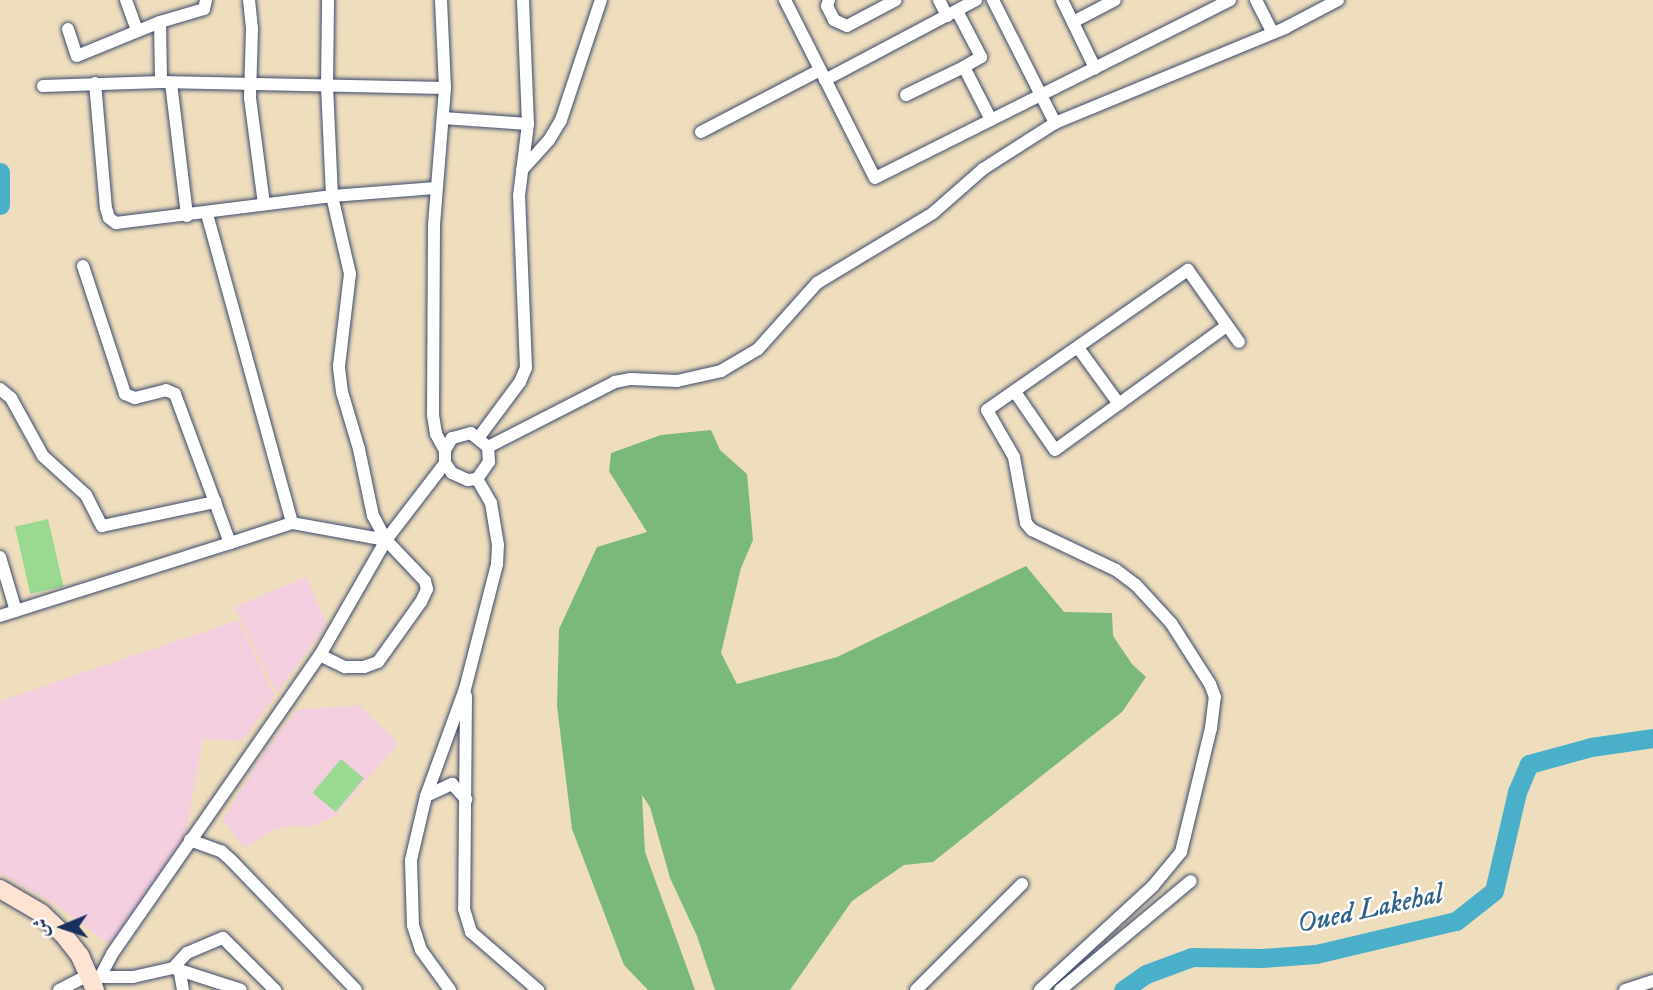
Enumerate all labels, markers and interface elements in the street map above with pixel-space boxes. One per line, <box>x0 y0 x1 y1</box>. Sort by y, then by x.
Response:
water label: Oued Lakehal <box>1294 877 1446 941</box>
north arrow <box>28 892 98 962</box>
text: ش <box>30 918 53 938</box>

